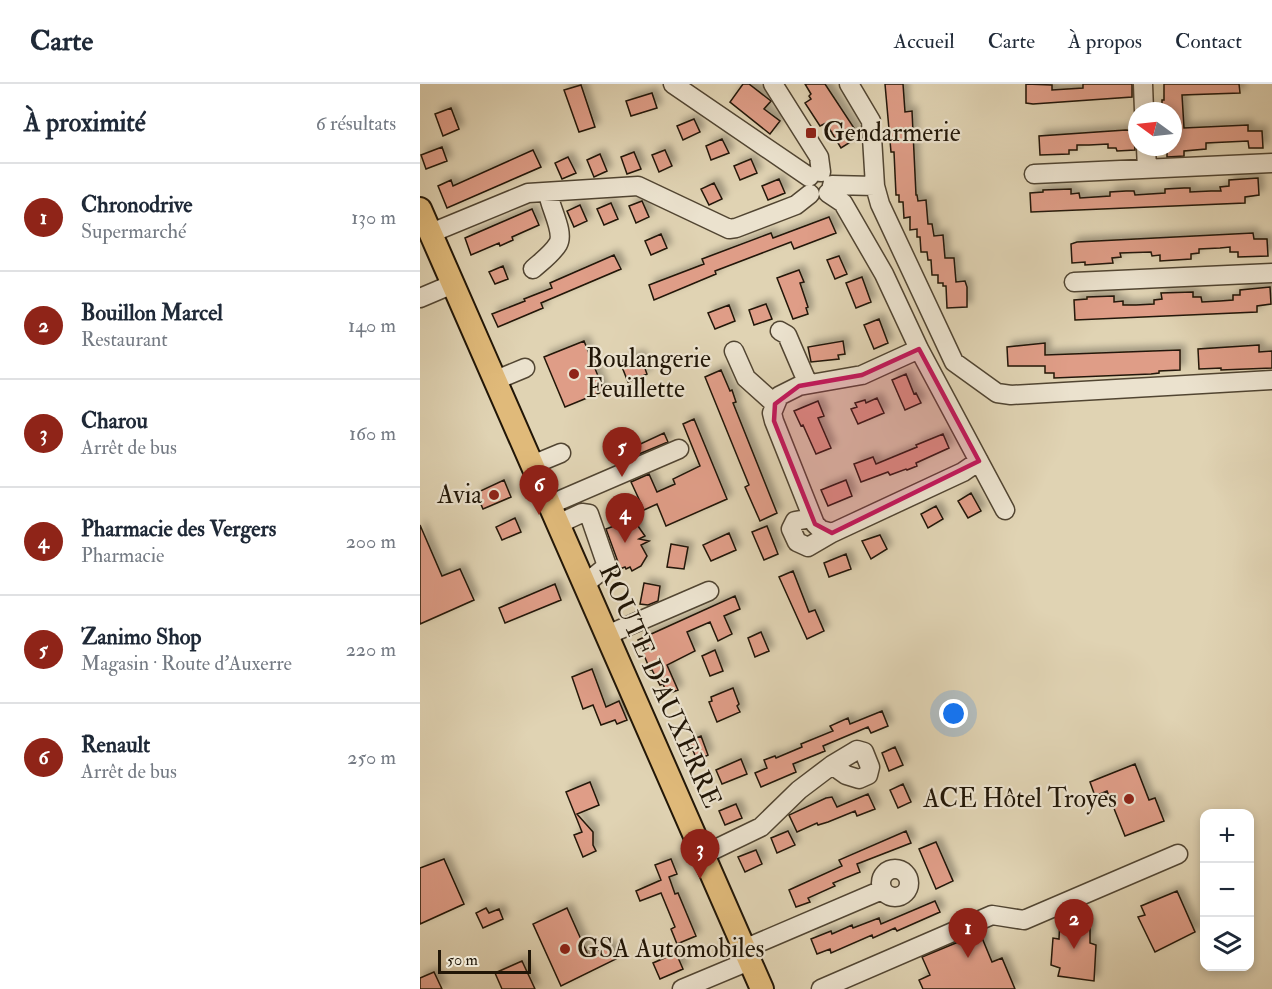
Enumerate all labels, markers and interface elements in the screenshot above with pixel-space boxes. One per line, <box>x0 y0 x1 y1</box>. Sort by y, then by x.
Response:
text: Carte <box>30 24 93 59</box>
text: Accueil <box>894 28 955 55</box>
text: Carte <box>988 28 1035 55</box>
text: À propos <box>1068 28 1142 55</box>
text: Contact <box>1175 28 1242 55</box>
north arrow <box>1128 102 1182 156</box>
text: À proximité <box>24 107 146 139</box>
text: 6 résultats <box>316 111 396 136</box>
place label: Gendarmerie <box>823 117 961 149</box>
marker: Gendarmerie <box>804 126 818 140</box>
text: Chronodrive <box>81 191 193 219</box>
text: 1 <box>40 205 47 230</box>
text: 130 m <box>351 205 396 230</box>
text: Supermarché <box>81 219 186 244</box>
text: Bouillon Marcel <box>81 299 223 327</box>
text: 2 <box>38 313 49 338</box>
text: 140 m <box>348 313 396 338</box>
text: Restaurant <box>81 327 168 352</box>
place label: Boulangerie Feuillette <box>586 343 711 405</box>
marker: Boulangerie Feuillette <box>567 367 581 381</box>
text: Charou <box>81 407 148 435</box>
text: 3 <box>40 421 47 446</box>
text: 160 m <box>349 421 396 446</box>
pin: 5 <box>602 428 642 477</box>
text: Arrêt de bus <box>81 435 177 460</box>
pin: 6 <box>520 466 558 515</box>
place label: Avia <box>436 479 482 511</box>
marker: Avia <box>487 488 501 502</box>
pin: 4 <box>606 494 644 543</box>
text: Pharmacie des Vergers <box>81 515 276 543</box>
text: 4 <box>38 529 49 554</box>
text: 200 m <box>346 529 396 554</box>
text: Pharmacie <box>81 543 164 568</box>
street label: ROUTE D'AUXERRE <box>592 559 728 813</box>
text: Zanimo Shop <box>81 623 201 651</box>
text: 5 <box>39 637 48 662</box>
text: 220 m <box>346 637 396 662</box>
text: Magasin · Route d'Auxerre <box>81 651 292 676</box>
your location <box>939 699 968 728</box>
text: Renault <box>81 731 150 759</box>
text: 6 <box>38 745 49 770</box>
text: 250 m <box>347 745 396 770</box>
text: Arrêt de bus <box>81 759 177 784</box>
place label: ACE Hôtel Troyes <box>922 783 1117 815</box>
marker: ACE Hôtel Troyes <box>1122 792 1136 806</box>
map controls <box>1200 809 1254 971</box>
button: + <box>1200 809 1254 863</box>
pin: 3 <box>680 830 720 879</box>
button: − <box>1200 863 1254 917</box>
pin: 2 <box>1054 900 1094 949</box>
pin: 1 <box>948 908 988 958</box>
button: layers <box>1200 917 1254 971</box>
place label: GSA Automobiles <box>577 933 765 965</box>
marker: GSA Automobiles <box>558 942 572 956</box>
scale bar <box>438 947 531 974</box>
text: 50 m <box>447 950 478 970</box>

